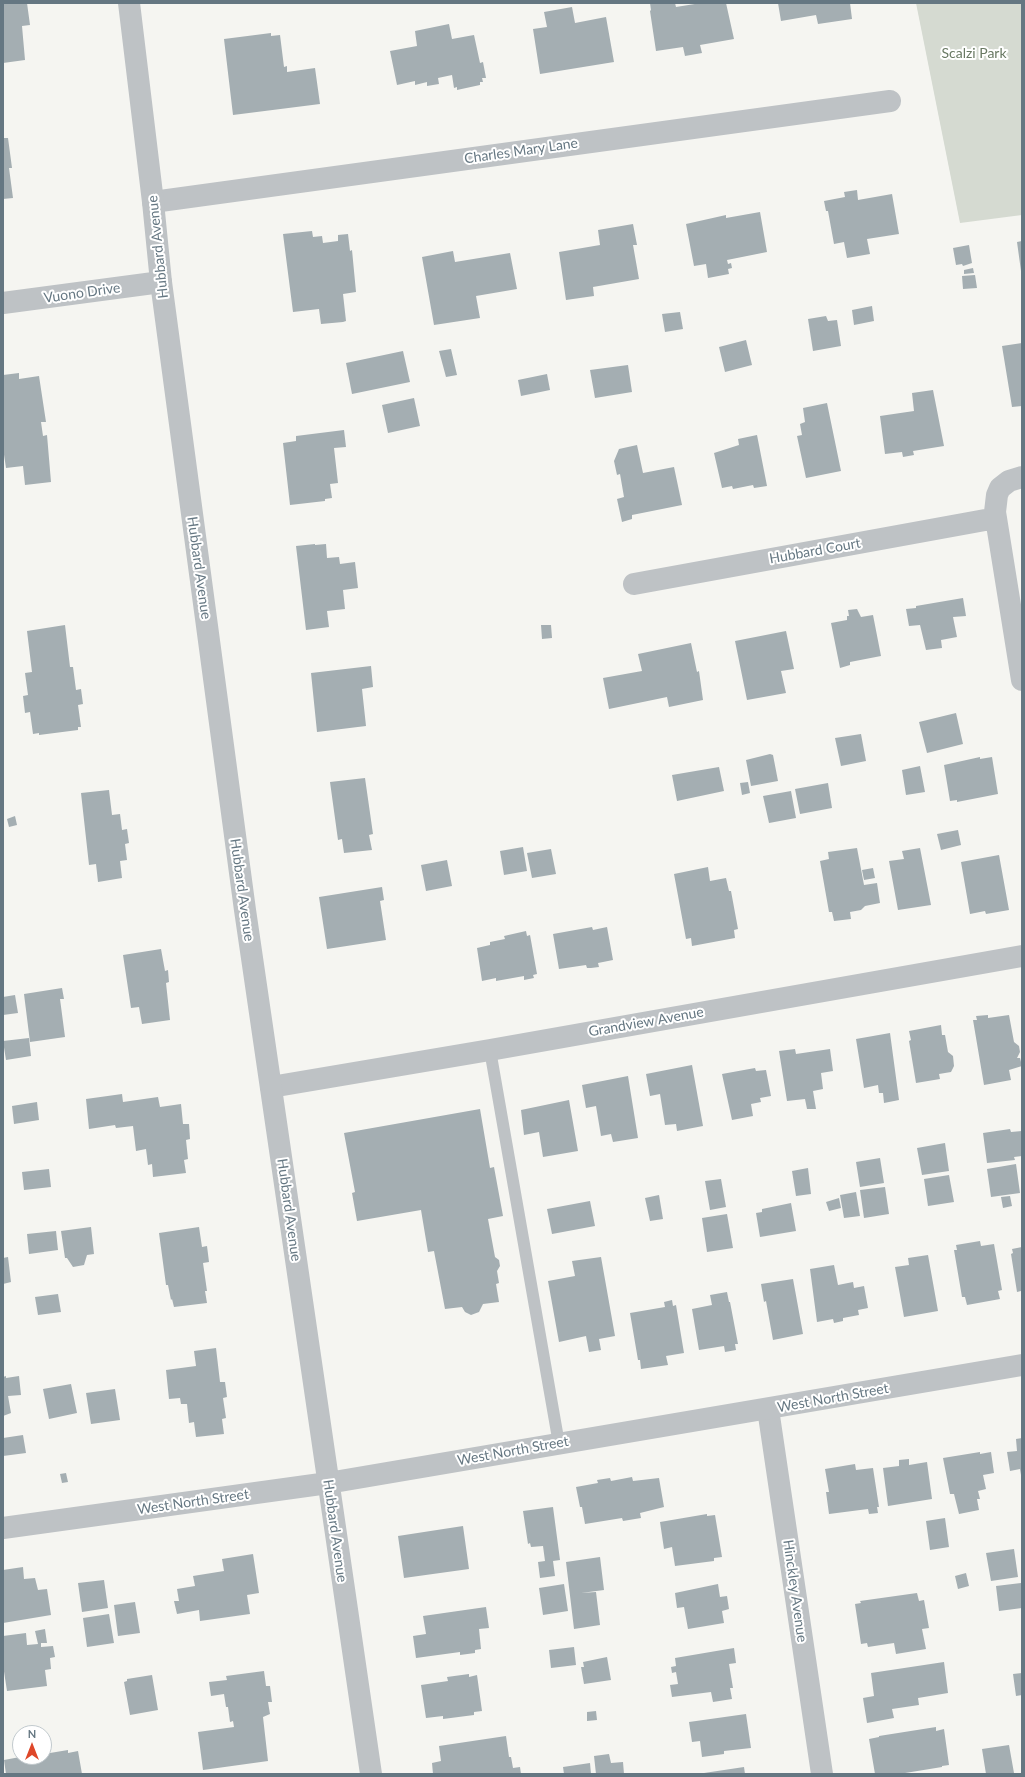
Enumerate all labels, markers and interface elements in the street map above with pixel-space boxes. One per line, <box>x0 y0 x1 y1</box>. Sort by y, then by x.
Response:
park label: Scalzi Park <box>941 45 1007 61</box>
street label: Charles Mary Lane <box>463 135 579 167</box>
street label: Hubbard Avenue <box>144 195 172 299</box>
street label: Vuono Drive <box>43 279 121 307</box>
street label: Hubbard Avenue <box>183 516 215 620</box>
street label: Hubbard Court <box>768 535 862 567</box>
street label: Hubbard Avenue <box>226 838 258 942</box>
street label: Grandview Avenue <box>587 1004 705 1040</box>
street label: Hubbard Avenue <box>273 1158 305 1262</box>
street label: West North Street <box>776 1380 890 1416</box>
street label: West North Street <box>456 1433 570 1469</box>
street label: Hubbard Avenue <box>319 1479 351 1583</box>
street label: West North Street <box>136 1486 250 1518</box>
street label: Hinckley Avenue <box>779 1539 811 1643</box>
north arrow <box>12 1725 52 1765</box>
text: N <box>28 1727 36 1740</box>

